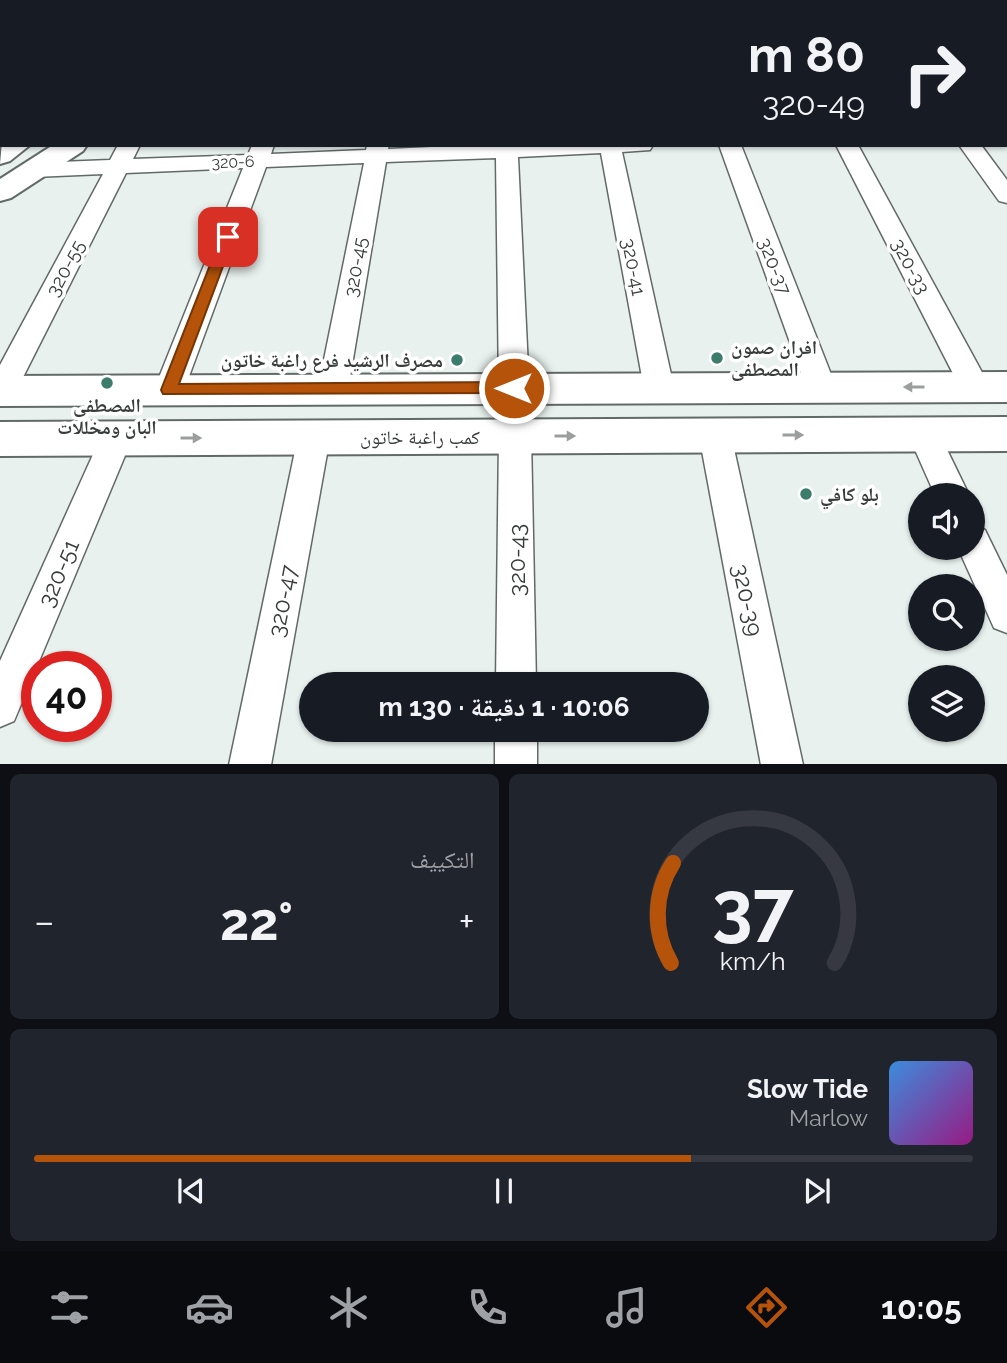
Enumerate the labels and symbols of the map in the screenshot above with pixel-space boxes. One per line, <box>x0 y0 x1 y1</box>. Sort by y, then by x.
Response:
street label: 320-6 <box>211 152 255 172</box>
pin <box>198 207 258 267</box>
street label: 320-37 <box>754 234 796 298</box>
street label: 320-45 <box>339 235 371 299</box>
street label: 320-33 <box>887 235 935 297</box>
street label: 320-55 <box>41 236 89 300</box>
street label: 320-41 <box>618 236 650 298</box>
place label: افران صمون المصطفى <box>731 336 817 381</box>
place label: مصرف الرشيد فرع راغبة خاتون <box>221 349 443 373</box>
marker: افران صمون المصطفى <box>709 350 725 366</box>
position arrow <box>477 351 551 425</box>
marker: مصرف الرشيد فرع راغبة خاتون <box>449 352 465 368</box>
marker: المصطفى البان ومخللات <box>99 375 115 391</box>
one-way arrow <box>903 381 925 393</box>
place label: المصطفى البان ومخللات <box>57 394 157 439</box>
street label: كمب راغبة خاتون <box>360 426 480 449</box>
one-way arrow <box>782 429 804 441</box>
one-way arrow <box>554 430 576 442</box>
one-way arrow <box>180 432 202 444</box>
place label: بلو كافي <box>820 483 879 510</box>
marker: بلو كافي <box>798 486 814 502</box>
street label: 320-43 <box>503 524 530 596</box>
street label: 320-51 <box>32 535 84 611</box>
street label: 320-39 <box>727 561 769 639</box>
street label: 320-47 <box>262 562 302 639</box>
speed limit sign: 40 <box>21 651 112 742</box>

